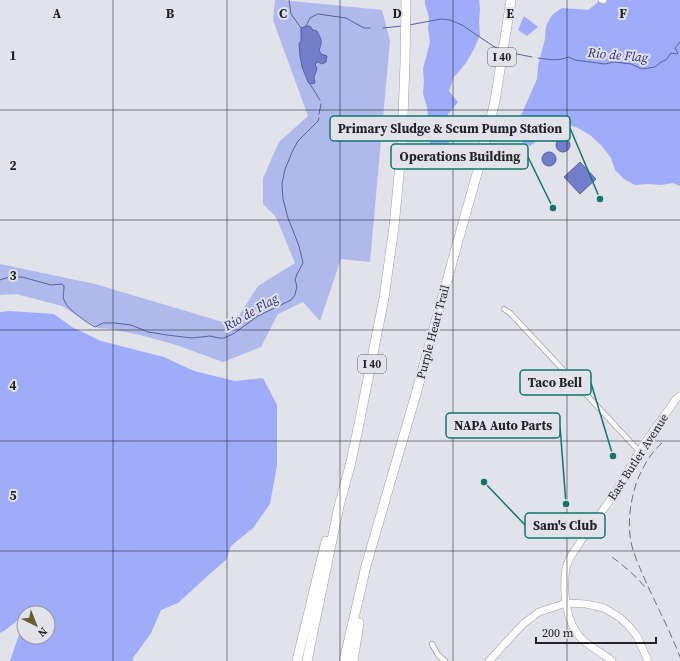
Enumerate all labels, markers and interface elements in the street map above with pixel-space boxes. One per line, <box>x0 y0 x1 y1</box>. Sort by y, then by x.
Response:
text: A <box>53 5 62 22</box>
text: B <box>166 5 175 22</box>
text: C <box>279 5 287 22</box>
text: D <box>392 5 402 22</box>
text: E <box>506 5 514 22</box>
text: F <box>619 5 627 22</box>
water label: Rio de Flag <box>586 44 650 66</box>
text: 1 <box>9 47 17 64</box>
road number: I 40 <box>488 48 516 66</box>
callout: Primary Sludge & Scum Pump Station <box>330 116 570 141</box>
text: Primary Sludge & Scum Pump Station <box>338 120 562 137</box>
callout: Operations Building <box>391 144 528 169</box>
text: Operations Building <box>400 148 520 165</box>
text: 2 <box>9 157 17 174</box>
text: 3 <box>9 267 17 284</box>
street label: Purple Heart Trail <box>413 283 453 381</box>
water label: Rio de Flag <box>220 289 282 335</box>
road number: I 40 <box>358 355 386 373</box>
callout: Taco Bell <box>520 370 591 395</box>
text: Taco Bell <box>528 374 582 391</box>
text: 4 <box>9 377 17 394</box>
street label: East Butler Avenue <box>604 411 672 503</box>
callout: NAPA Auto Parts <box>446 413 560 438</box>
text: NAPA Auto Parts <box>454 417 552 434</box>
text: 5 <box>9 487 17 504</box>
callout: Sam's Club <box>525 513 605 538</box>
text: Sam's Club <box>533 517 597 534</box>
north arrow <box>16 605 56 645</box>
scale bar <box>536 619 656 645</box>
text: N <box>34 624 51 640</box>
text: 200 m <box>542 625 574 641</box>

